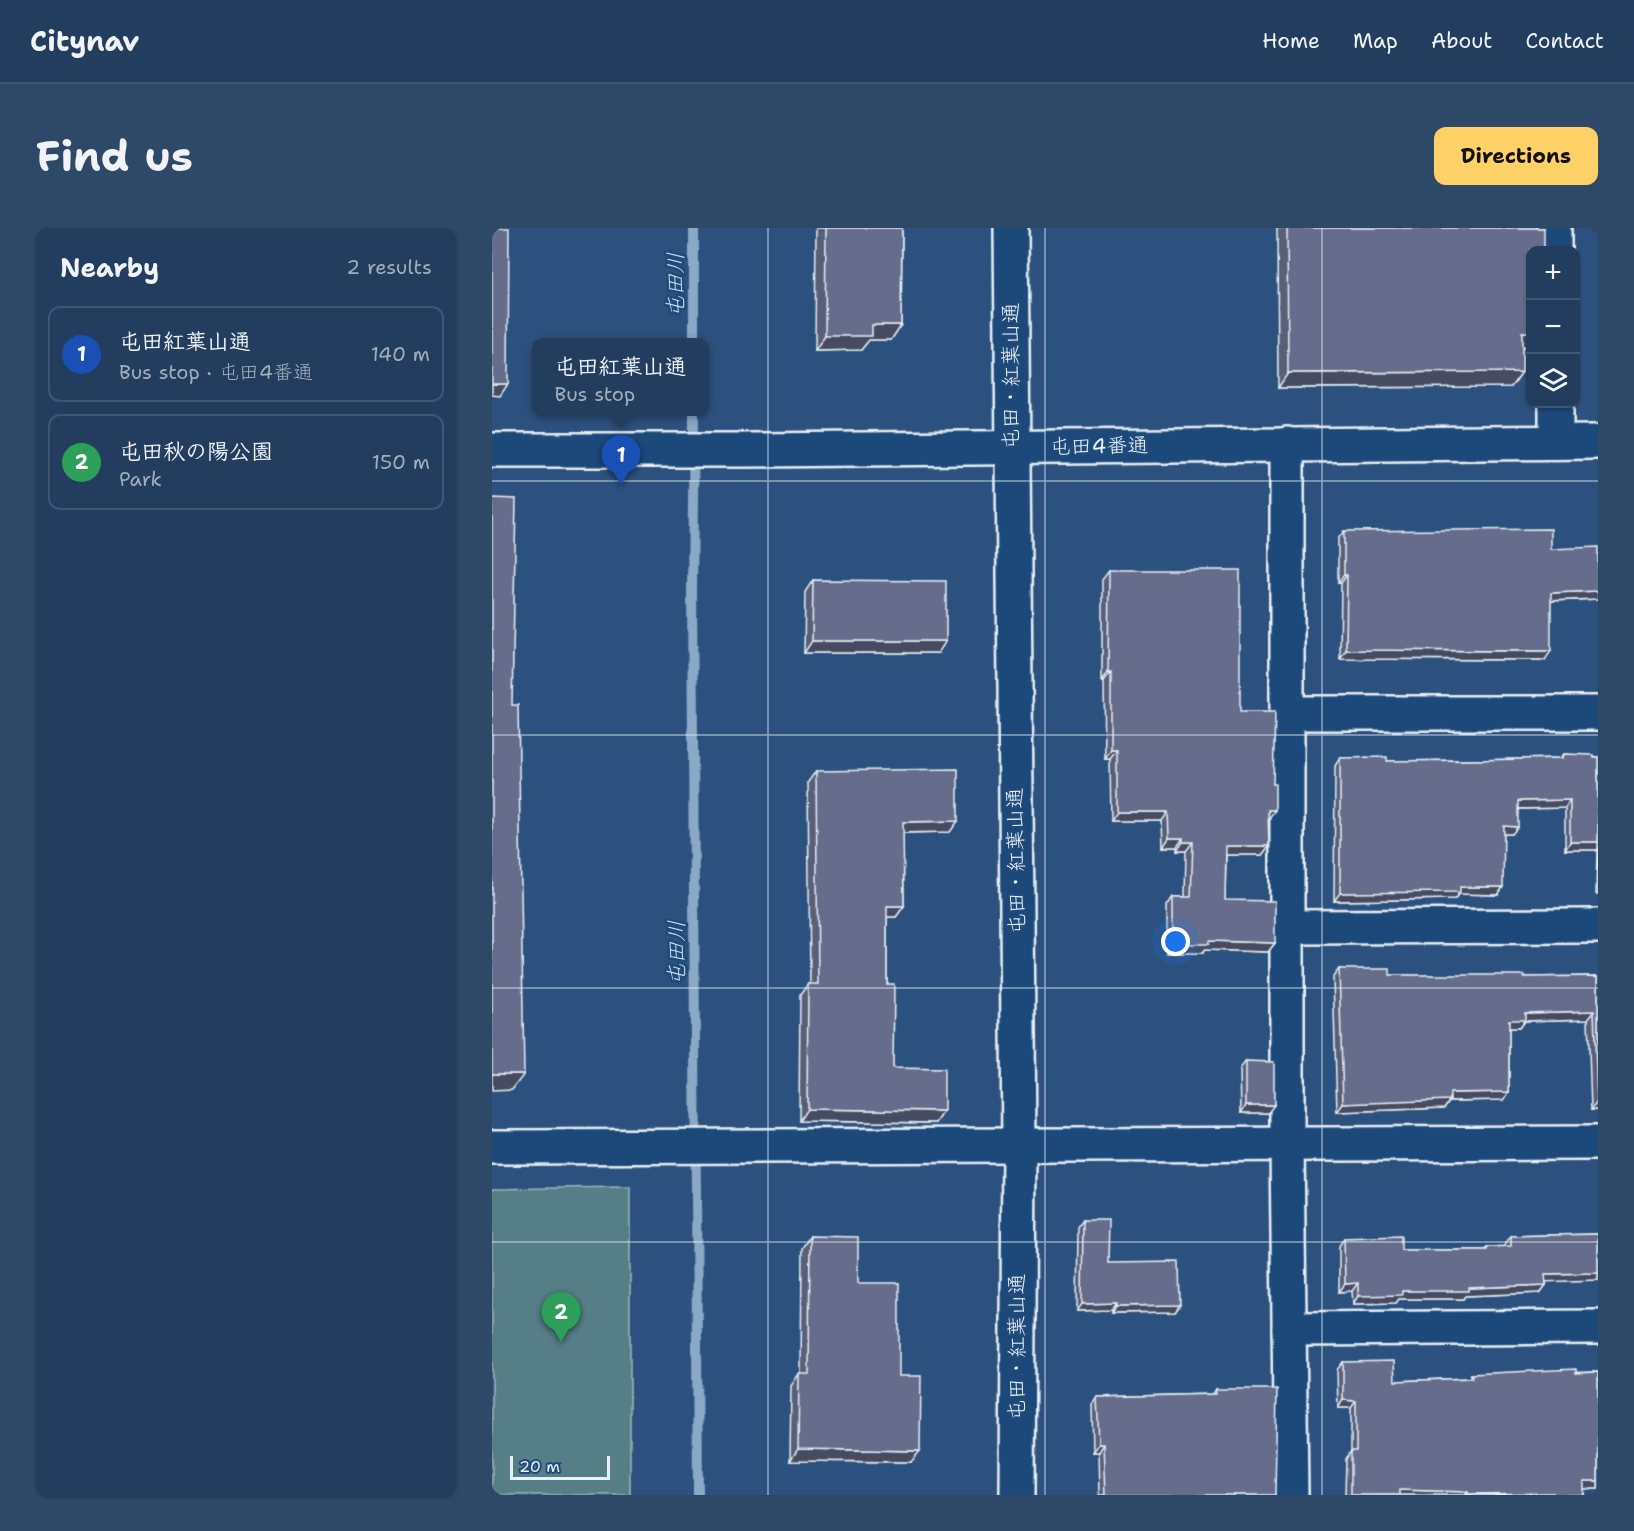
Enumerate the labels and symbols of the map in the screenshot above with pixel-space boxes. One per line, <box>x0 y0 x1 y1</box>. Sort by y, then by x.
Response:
water label: 屯田川 <box>661 252 690 318</box>
street label: 屯田・紅葉山通 <box>997 303 1025 450</box>
street label: 屯田4番通 <box>1049 431 1149 461</box>
pin: 1 <box>602 436 640 485</box>
street label: 屯田・紅葉山通 <box>1001 787 1031 935</box>
water label: 屯田川 <box>662 920 691 986</box>
your location <box>1161 927 1190 956</box>
street label: 屯田・紅葉山通 <box>1003 1274 1031 1421</box>
pin: 2 <box>542 1292 580 1342</box>
scale bar <box>510 1453 610 1480</box>

